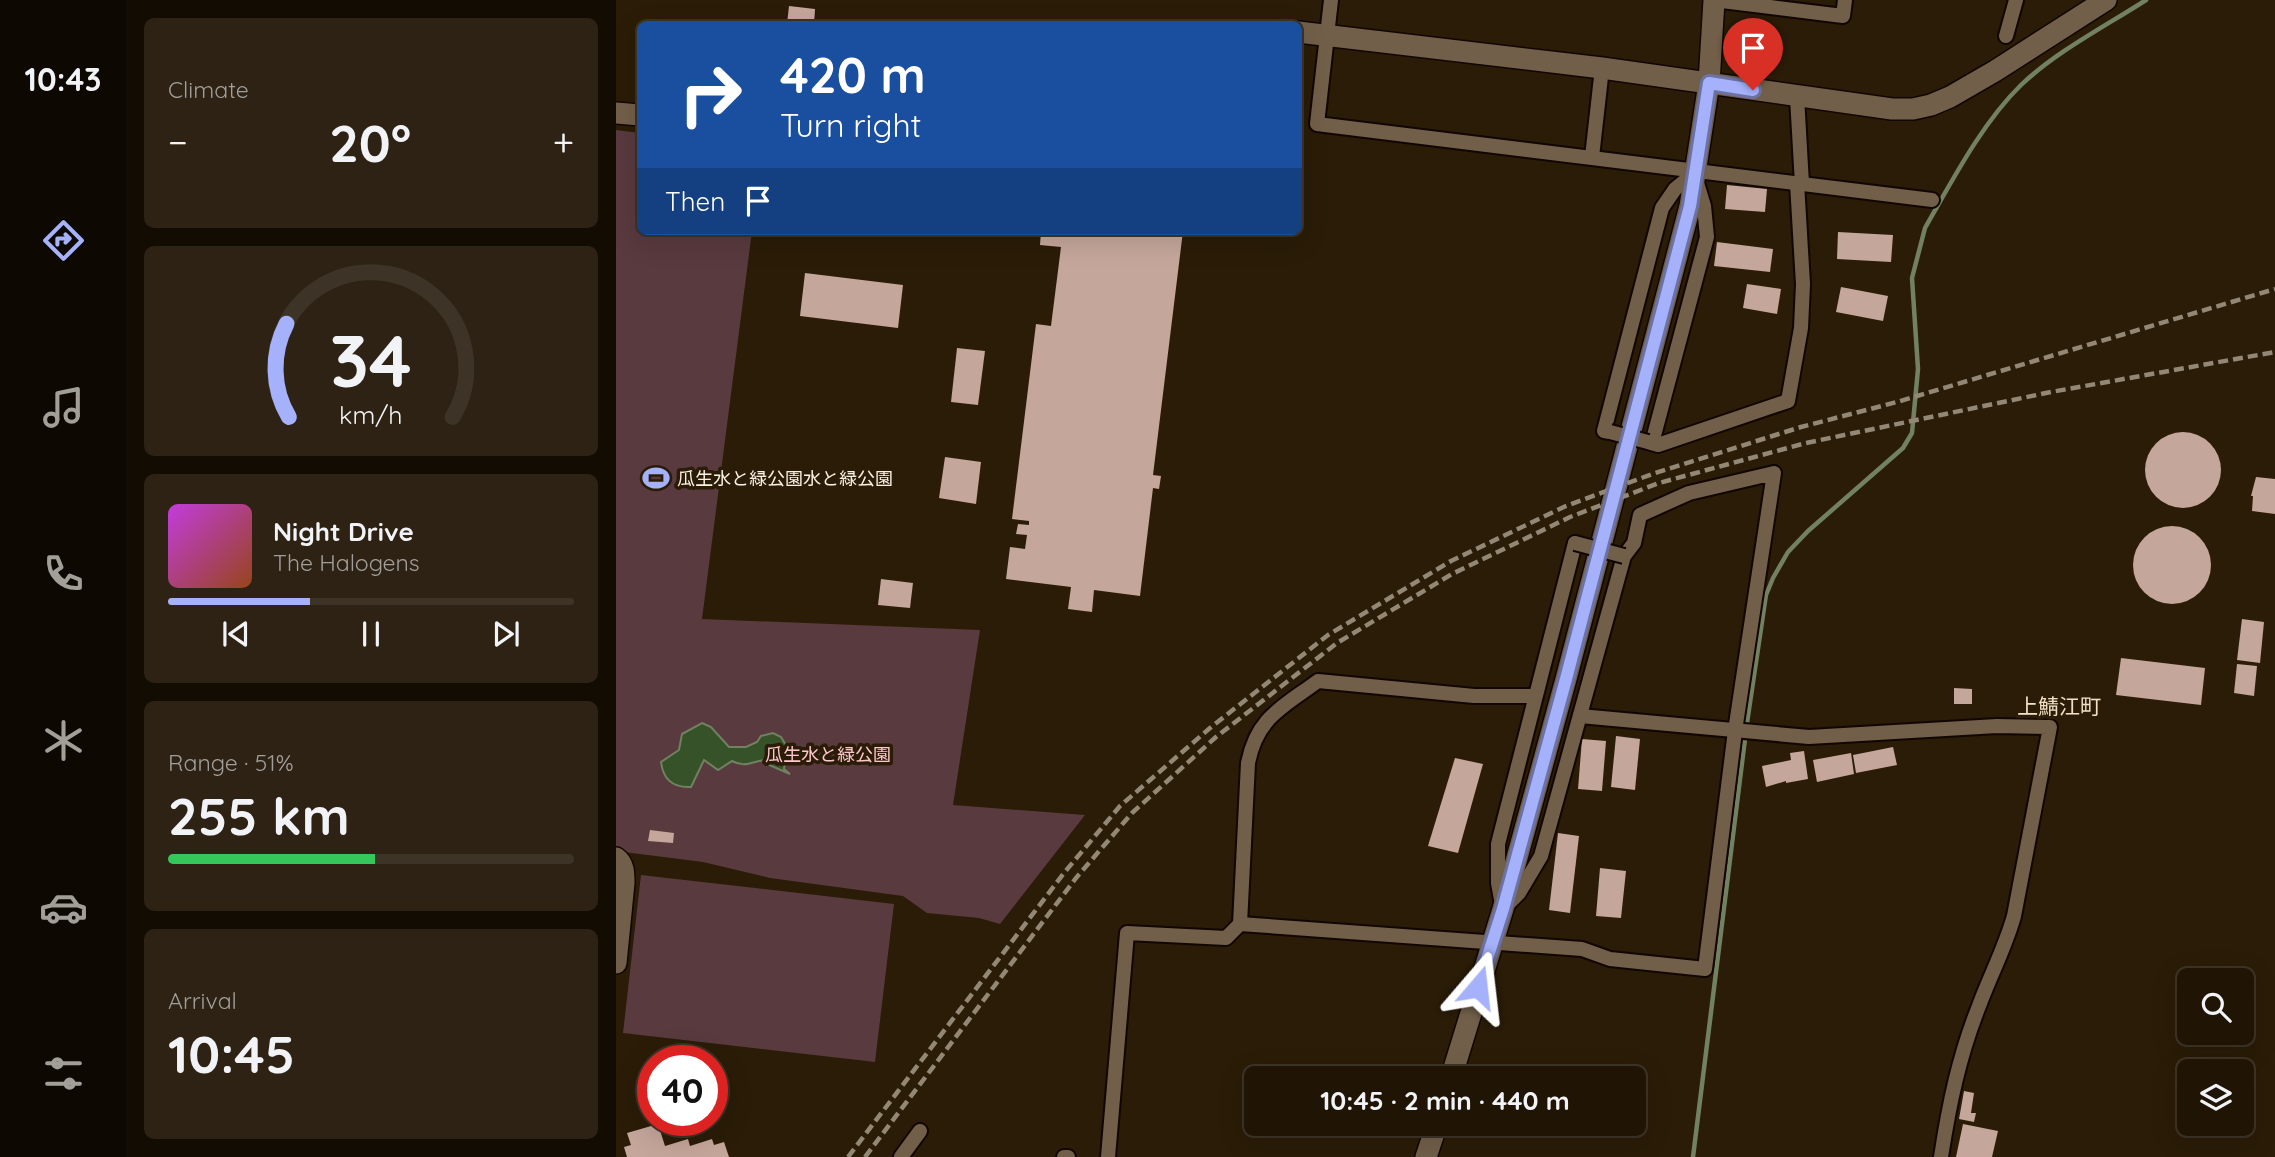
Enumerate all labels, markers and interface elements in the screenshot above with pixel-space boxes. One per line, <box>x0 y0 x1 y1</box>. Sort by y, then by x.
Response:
pin <box>1723 18 1783 90</box>
icon: arrive <box>1734 29 1772 67</box>
text: 420 m <box>780 44 926 105</box>
icon: right <box>665 49 756 140</box>
text: 10:43 <box>25 59 101 99</box>
text: Climate <box>168 75 249 104</box>
text: Turn right <box>780 105 921 145</box>
text: 20° <box>329 110 411 175</box>
text: − <box>168 118 188 166</box>
text: + <box>553 118 574 166</box>
icon: arrive <box>739 182 777 220</box>
text: Then <box>665 185 725 218</box>
icon: directions <box>39 216 88 265</box>
text: 34 <box>330 314 412 405</box>
icon: music <box>39 383 88 432</box>
text: km/h <box>339 398 403 429</box>
sports icon: 瓜生水と緑公園水と緑公園 <box>641 463 671 493</box>
place label: 瓜生水と緑公園水と緑公園 <box>677 467 893 490</box>
text: Night Drive <box>273 515 414 548</box>
text: The Halogens <box>273 548 420 577</box>
icon: phone <box>39 549 88 598</box>
icon: previous <box>217 615 255 653</box>
icon: pause <box>352 615 390 653</box>
icon: next <box>487 615 525 653</box>
district label: 上鯖江町 <box>2017 693 2101 719</box>
icon: climate <box>39 716 88 765</box>
park label: 瓜生水と緑公園 <box>765 743 891 766</box>
text: Range · 51% <box>168 748 294 777</box>
text: 255 km <box>168 783 350 848</box>
icon: car <box>39 883 88 932</box>
position arrow <box>1441 950 1515 1024</box>
map controls <box>2177 968 2254 1136</box>
button: search <box>2177 968 2254 1045</box>
text: Arrival <box>168 986 237 1015</box>
text: 10:45 <box>168 1021 295 1086</box>
speed limit sign: 40 <box>637 1045 728 1136</box>
icon: filters <box>39 1049 88 1098</box>
button: layers <box>2177 1059 2254 1136</box>
text: 10:45 · 2 min · 440 m <box>1320 1084 1570 1117</box>

